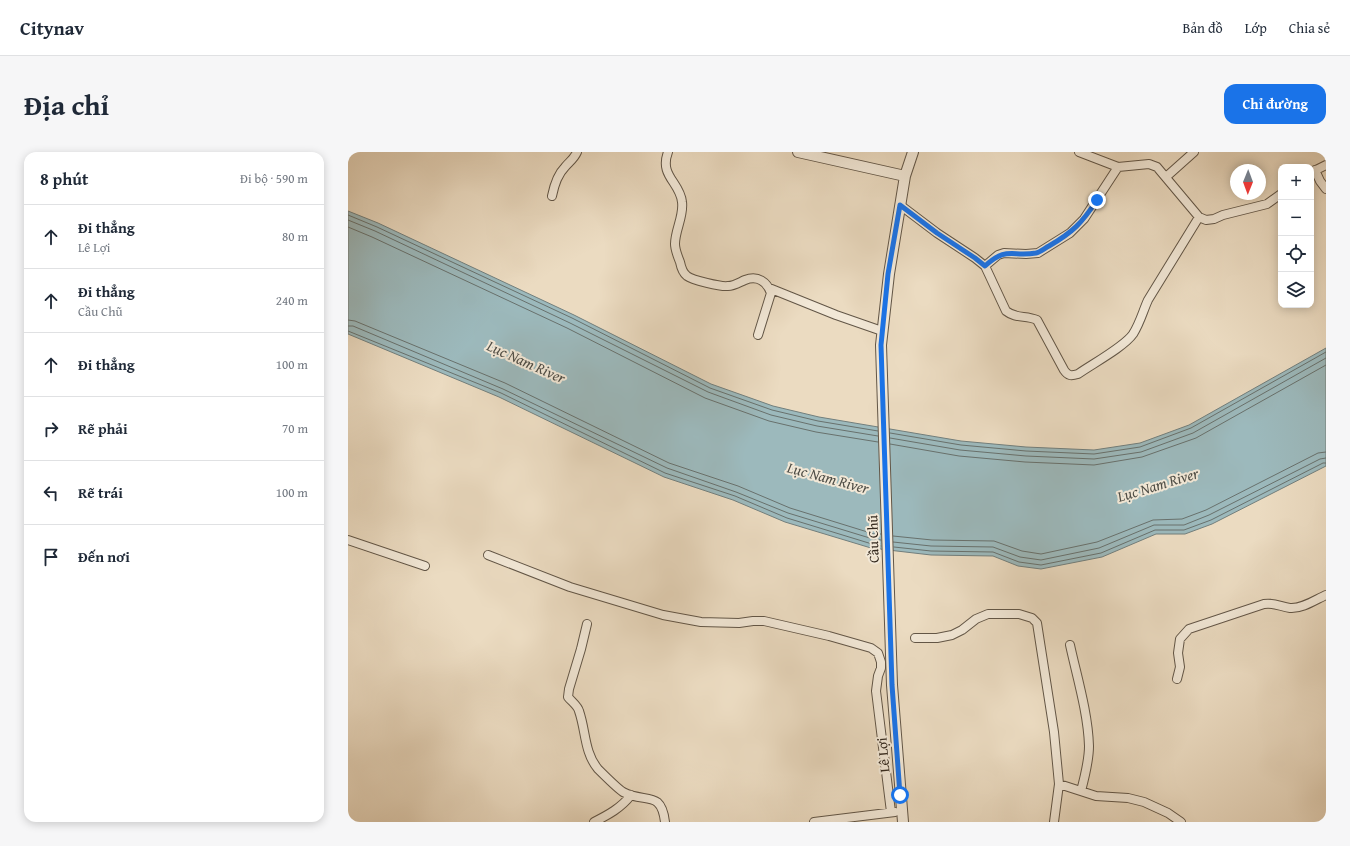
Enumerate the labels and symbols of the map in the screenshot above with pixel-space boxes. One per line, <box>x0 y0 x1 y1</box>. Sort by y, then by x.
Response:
north arrow <box>1230 164 1266 200</box>
route end <box>1088 191 1106 209</box>
water label: Lục Nam River <box>483 334 569 388</box>
water label: Lục Nam River <box>784 456 872 499</box>
water label: Lục Nam River <box>1114 462 1201 507</box>
street label: Cầu Chũ <box>862 514 884 563</box>
street label: Lê Lợi <box>872 737 894 773</box>
route start <box>891 786 909 804</box>

